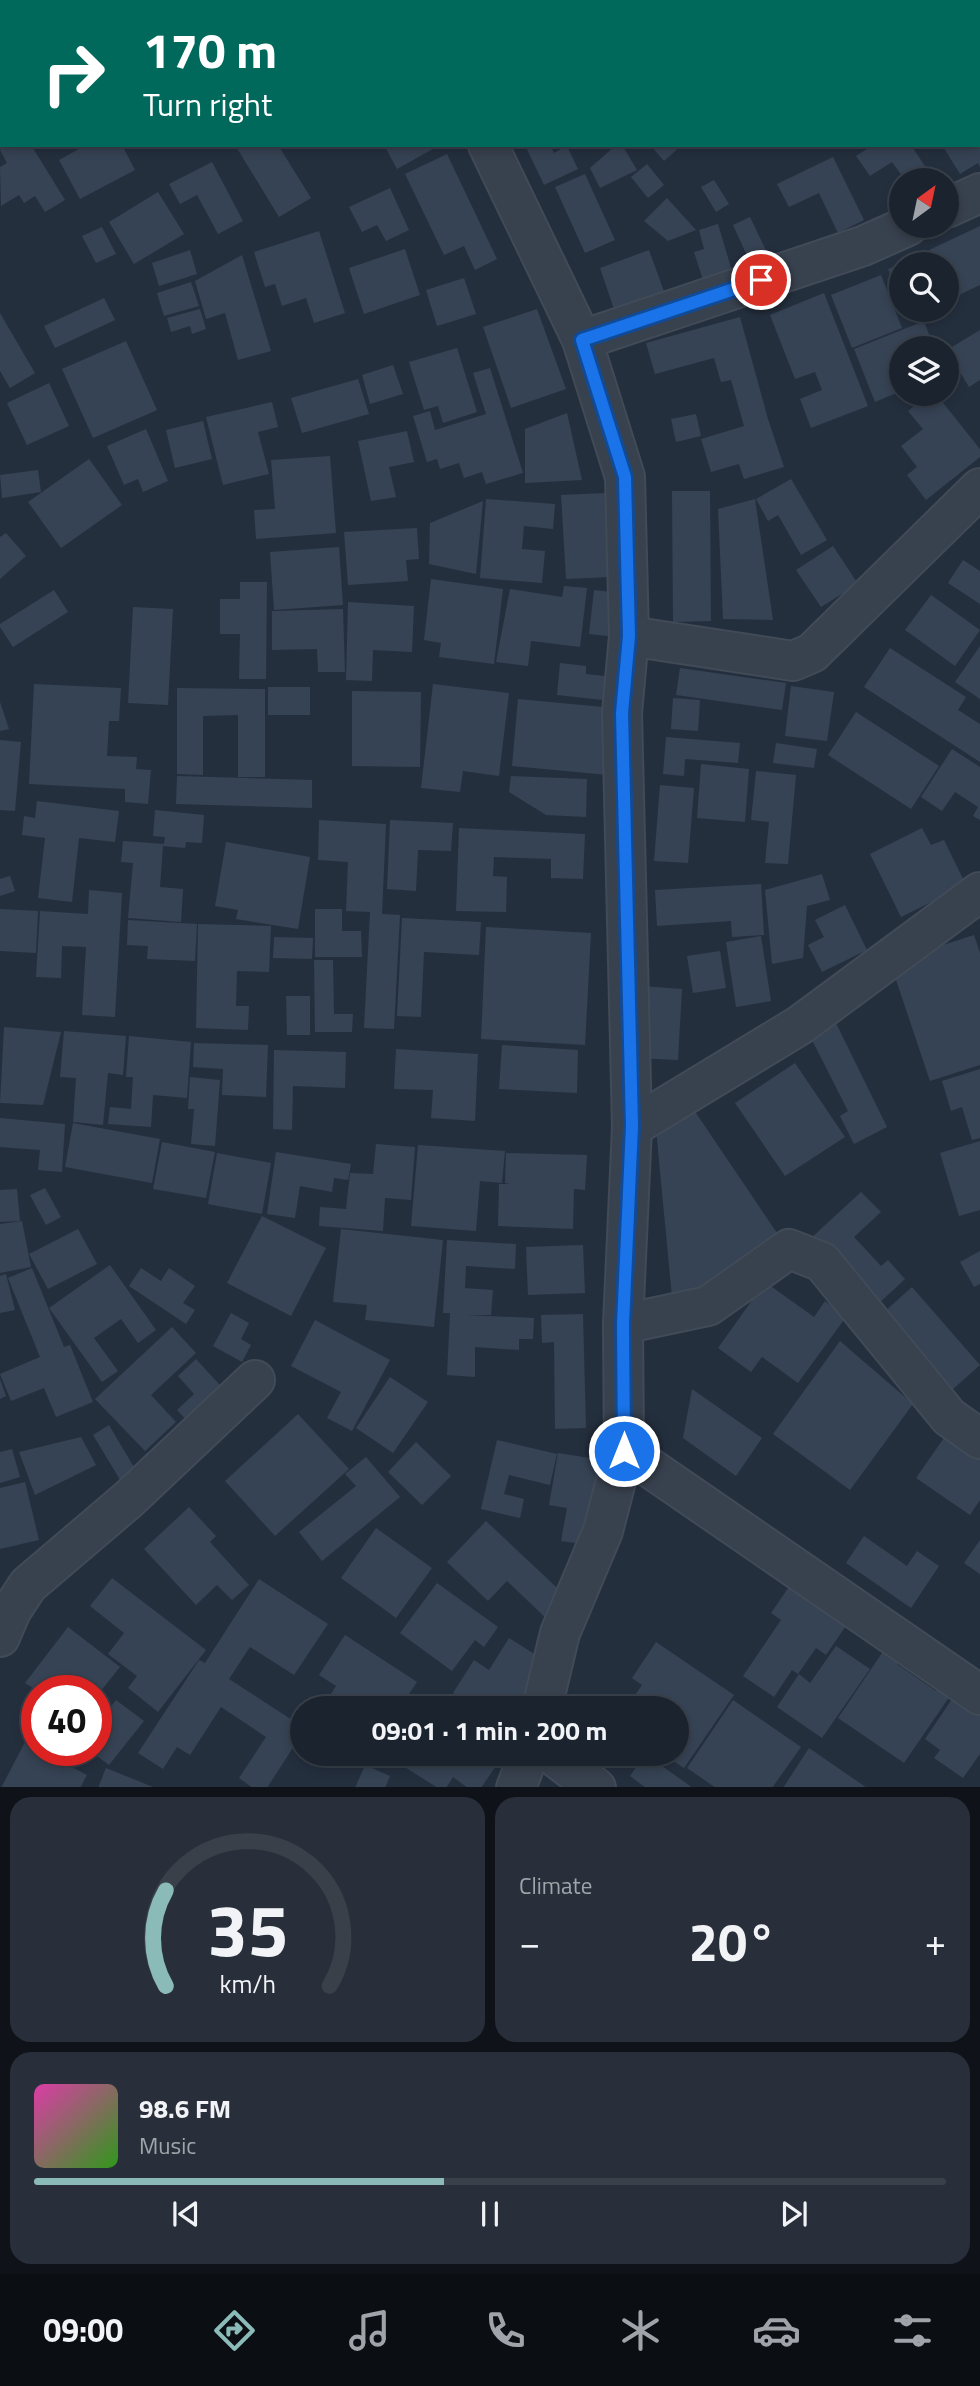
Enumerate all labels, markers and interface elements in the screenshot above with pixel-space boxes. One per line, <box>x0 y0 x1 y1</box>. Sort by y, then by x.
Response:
text: 170 m <box>143 12 277 87</box>
icon: right <box>28 28 119 119</box>
text: Turn right <box>143 80 272 128</box>
north arrow <box>889 168 959 238</box>
map controls <box>889 168 959 406</box>
pin <box>731 250 791 310</box>
button: search <box>889 252 959 322</box>
icon: arrive <box>742 261 780 299</box>
button: layers <box>889 336 959 406</box>
position arrow <box>587 1414 661 1488</box>
speed limit sign: 40 <box>21 1675 112 1766</box>
text: 09:01 · 1 min · 200 m <box>372 1711 607 1750</box>
text: Climate <box>519 1868 592 1903</box>
text: 35 <box>207 1874 288 1984</box>
text: 20° <box>689 1902 776 1981</box>
text: − <box>519 1913 540 1971</box>
text: + <box>925 1913 946 1971</box>
text: km/h <box>219 1964 276 2002</box>
text: 98.6 FM <box>139 2089 231 2128</box>
text: Music <box>139 2128 196 2163</box>
icon: previous <box>167 2195 205 2233</box>
icon: pause <box>471 2195 509 2233</box>
icon: next <box>775 2195 813 2233</box>
text: 09:00 <box>43 2306 123 2354</box>
icon: directions <box>210 2306 259 2355</box>
icon: music <box>345 2306 394 2355</box>
icon: phone <box>481 2306 530 2355</box>
icon: climate <box>616 2306 665 2355</box>
icon: car <box>752 2306 801 2355</box>
icon: filters <box>888 2306 937 2355</box>

